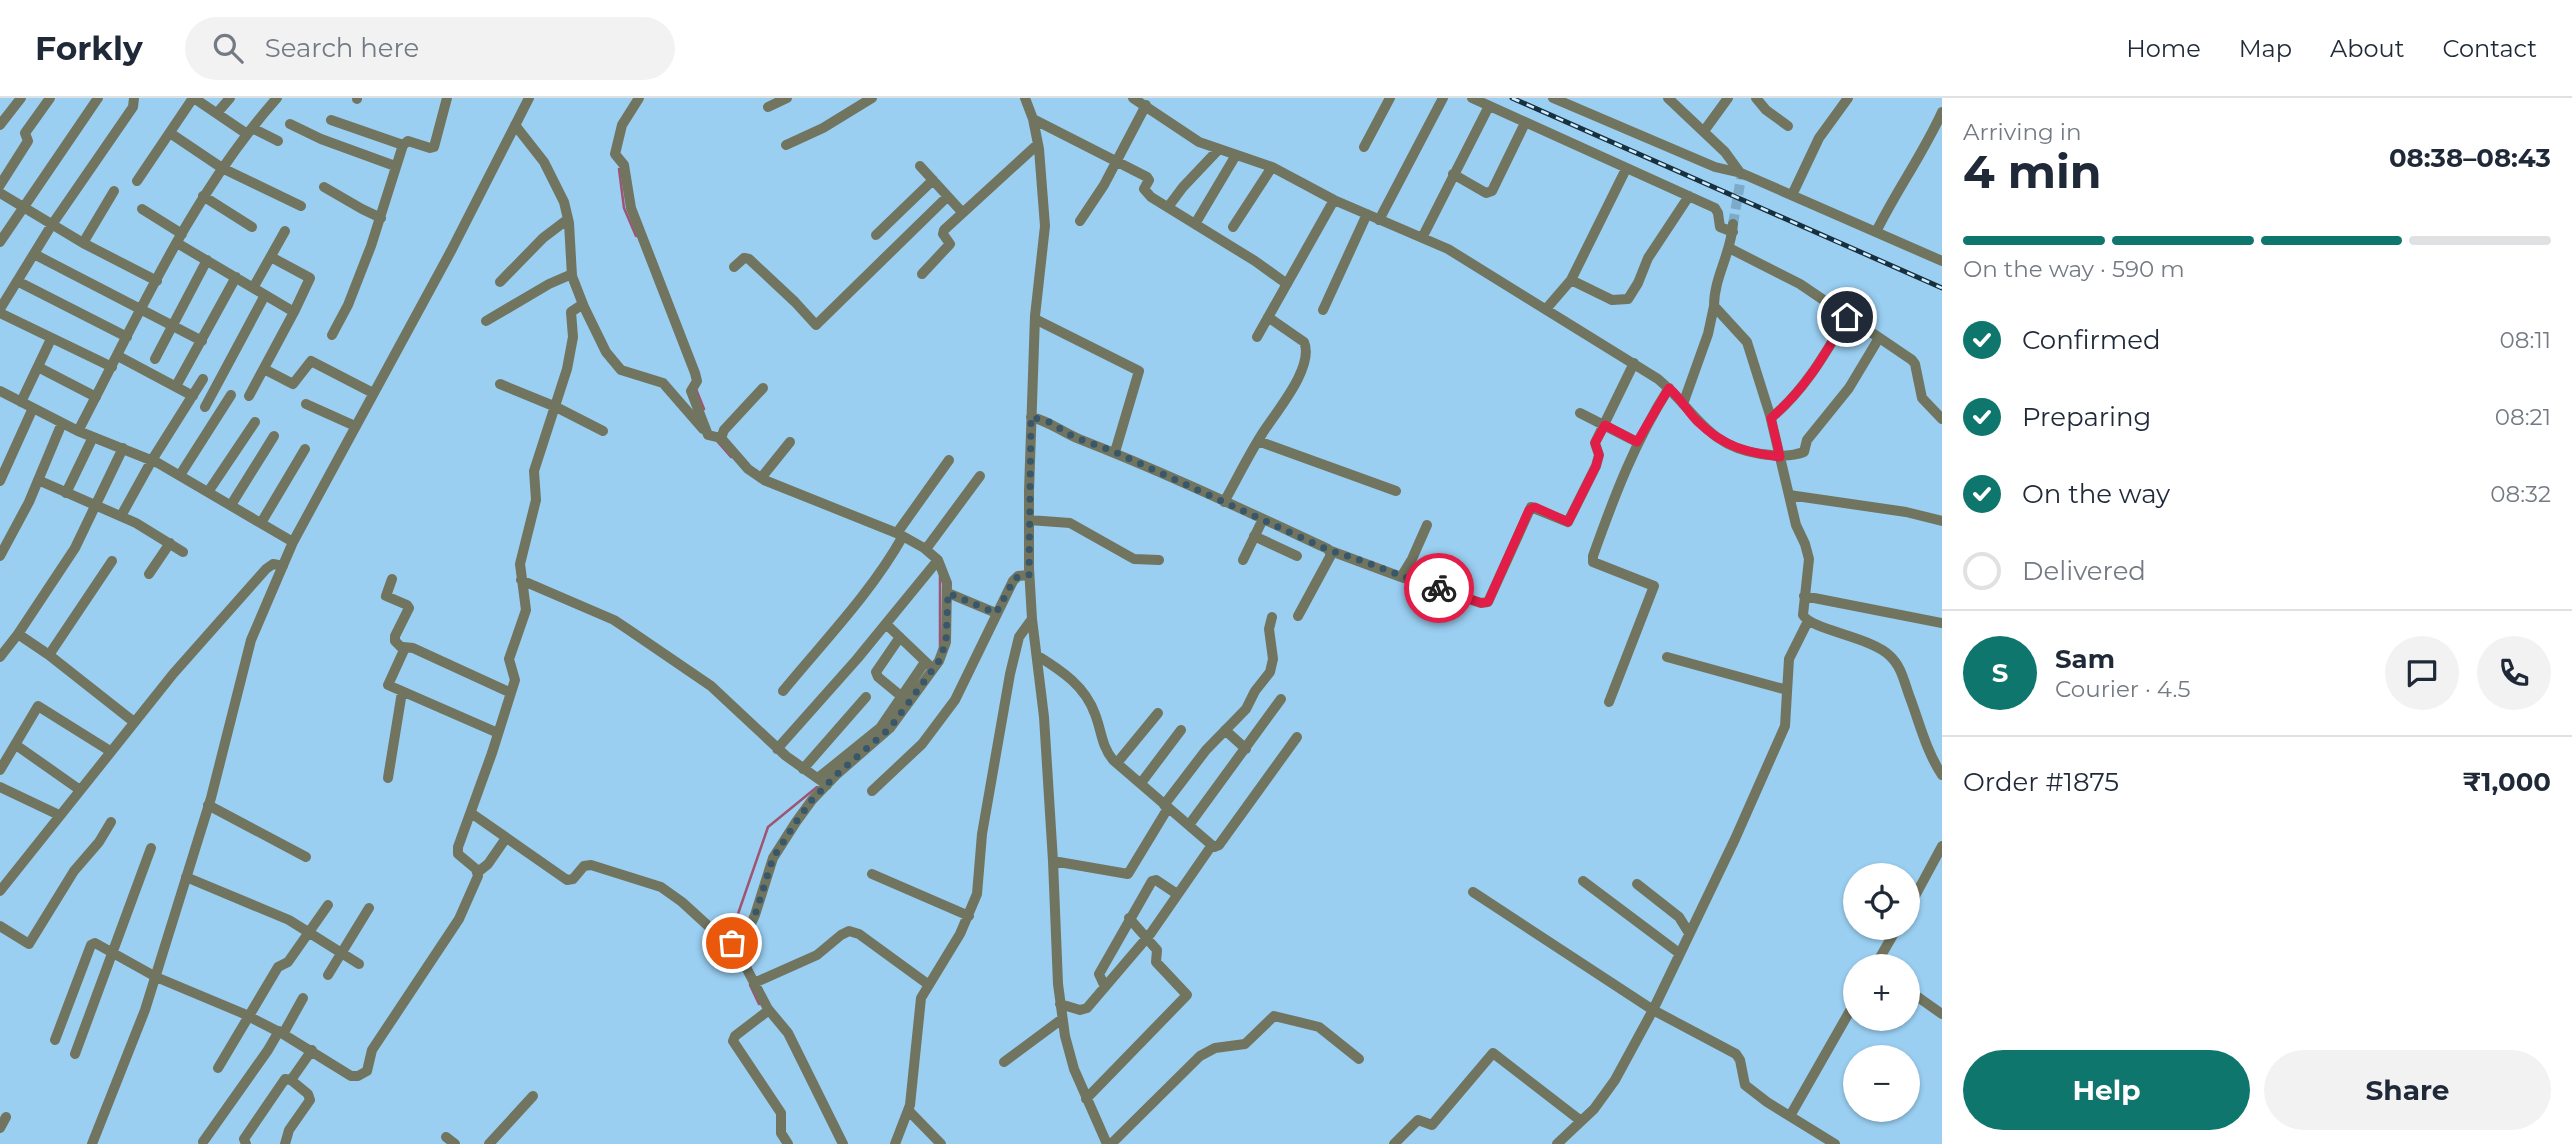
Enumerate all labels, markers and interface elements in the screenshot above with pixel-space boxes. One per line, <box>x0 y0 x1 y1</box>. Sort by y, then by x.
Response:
search box <box>185 17 675 80</box>
text: Forkly <box>35 28 143 68</box>
icon: search <box>209 29 247 67</box>
text: Search here <box>265 32 419 64</box>
text: Home <box>2126 34 2201 63</box>
text: Map <box>2239 34 2292 63</box>
text: About <box>2330 34 2404 63</box>
text: Contact <box>2442 34 2537 63</box>
text: Arriving in <box>1963 118 2082 146</box>
text: 08:38–08:43 <box>2389 142 2551 174</box>
text: 4 min <box>1963 143 2102 200</box>
text: On the way · 590 m <box>1963 255 2185 283</box>
pin <box>1817 287 1877 347</box>
icon: home <box>1828 298 1866 336</box>
icon: check <box>1963 321 2001 359</box>
text: Confirmed <box>2022 324 2161 356</box>
text: 08:11 <box>2500 326 2551 354</box>
icon: check <box>1963 398 2001 436</box>
text: Preparing <box>2022 401 2151 433</box>
text: 08:21 <box>2495 403 2551 431</box>
icon: check <box>1963 475 2001 513</box>
text: On the way <box>2022 478 2170 510</box>
text: 08:32 <box>2490 480 2551 508</box>
courier <box>1404 553 1474 623</box>
text: Delivered <box>2022 555 2146 587</box>
icon: bike <box>1420 569 1458 607</box>
button: chat <box>2385 636 2459 710</box>
button: phone <box>2477 636 2551 710</box>
text: Sam <box>2055 643 2115 675</box>
text: S <box>1992 657 2008 689</box>
text: Courier · 4.5 <box>2055 675 2190 703</box>
text: Order #1875 <box>1963 766 2119 798</box>
text: ₹1,000 <box>2462 766 2551 798</box>
map controls <box>1843 863 1920 1122</box>
button: locate <box>1843 863 1920 940</box>
pin <box>702 913 762 973</box>
icon: bag <box>713 924 751 962</box>
button: + <box>1843 954 1920 1031</box>
button: − <box>1843 1045 1920 1122</box>
button: Help <box>1963 1050 2250 1130</box>
button: Share <box>2264 1050 2551 1130</box>

